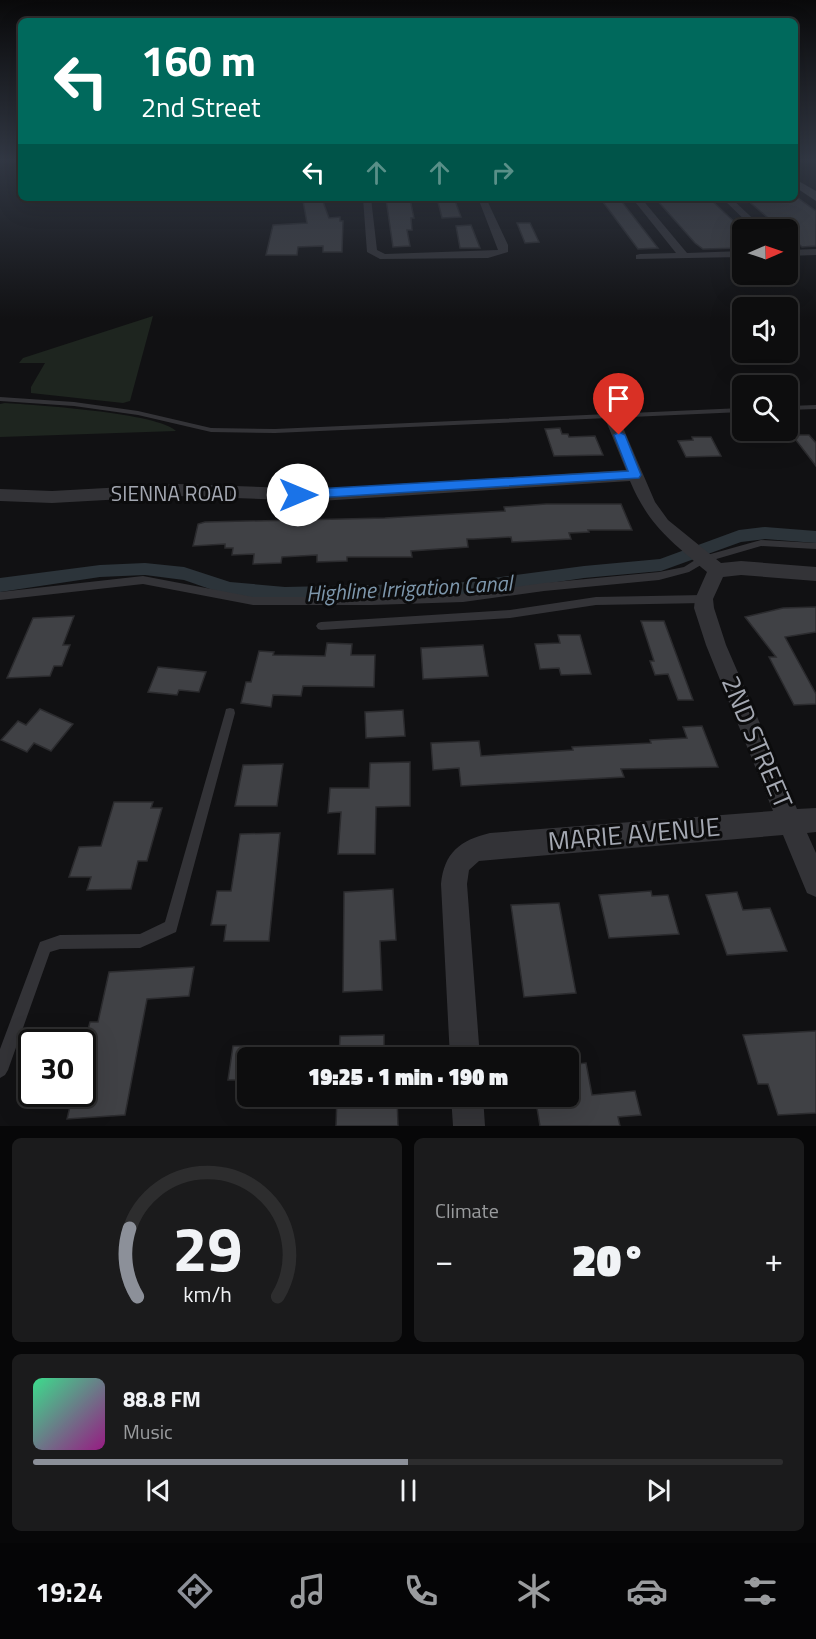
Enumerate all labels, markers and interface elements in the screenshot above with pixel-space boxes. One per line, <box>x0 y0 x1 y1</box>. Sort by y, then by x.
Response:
text: 160 m <box>141 28 256 92</box>
icon: left <box>42 42 120 120</box>
text: 2nd Street <box>141 86 260 127</box>
icon: left <box>297 156 330 189</box>
icon: ahead <box>360 156 393 189</box>
icon: ahead <box>423 156 456 189</box>
icon: right <box>486 156 519 189</box>
north arrow <box>732 219 798 285</box>
map controls <box>732 219 798 441</box>
button: sound <box>732 297 798 363</box>
pin <box>593 373 644 435</box>
button: search <box>732 375 798 441</box>
icon: arrive <box>602 382 635 415</box>
position arrow <box>266 463 330 527</box>
street label: SIENNA ROAD <box>111 477 237 509</box>
water label: Highline Irrigation Canal <box>305 566 515 610</box>
street label: 2ND STREET <box>712 669 803 815</box>
street label: MARIE AVENUE <box>546 807 722 860</box>
speed limit sign: 30 <box>18 1029 96 1107</box>
text: 19:25 · 1 min · 190 m <box>308 1060 508 1094</box>
text: Climate <box>435 1195 499 1226</box>
text: 29 <box>172 1200 242 1295</box>
text: 20° <box>572 1225 646 1293</box>
text: − <box>435 1235 453 1285</box>
text: + <box>765 1235 783 1285</box>
text: km/h <box>183 1278 231 1310</box>
text: 88.8 FM <box>123 1382 201 1416</box>
text: Music <box>123 1416 173 1447</box>
icon: previous <box>142 1474 175 1507</box>
icon: pause <box>392 1474 425 1507</box>
icon: next <box>642 1474 675 1507</box>
icon: directions <box>174 1570 216 1612</box>
icon: music <box>287 1570 329 1612</box>
icon: phone <box>400 1570 442 1612</box>
icon: climate <box>513 1570 555 1612</box>
icon: car <box>626 1570 668 1612</box>
icon: filters <box>739 1570 781 1612</box>
text: 19:24 <box>35 1571 103 1612</box>

